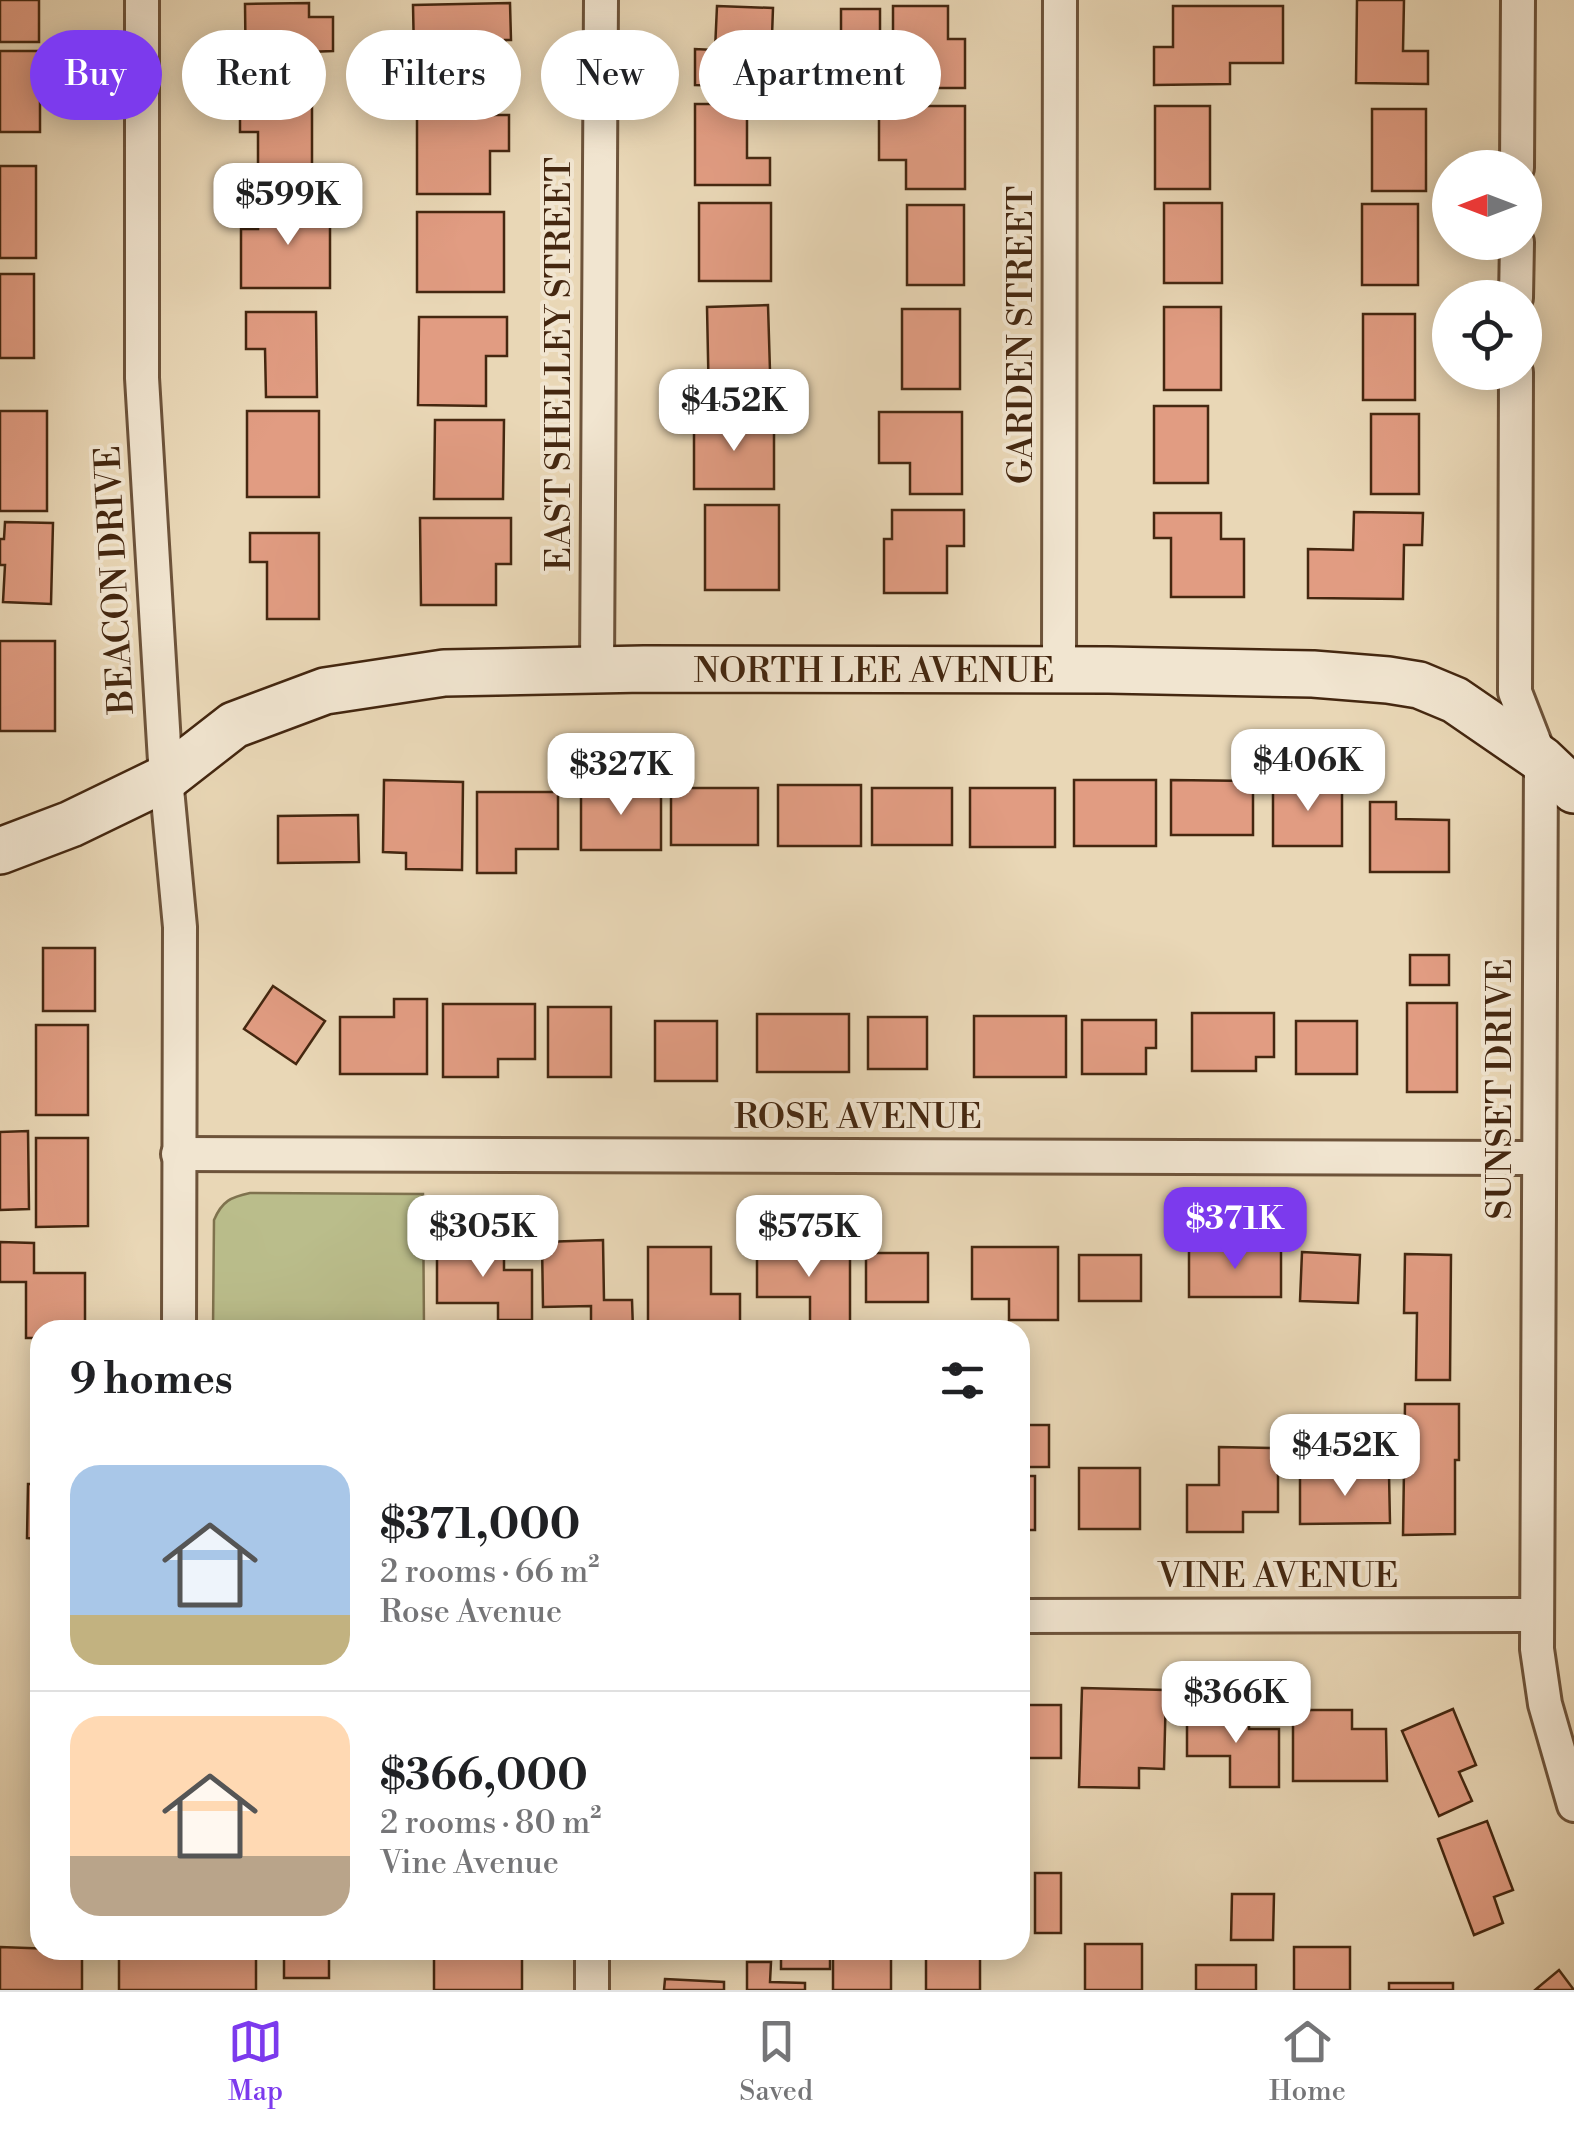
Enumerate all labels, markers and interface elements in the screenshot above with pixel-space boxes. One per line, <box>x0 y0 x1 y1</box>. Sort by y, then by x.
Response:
chip: Buy <box>30 30 162 120</box>
chip: Rent <box>182 30 326 120</box>
chip: Filters <box>346 30 521 120</box>
chip: New <box>541 30 679 120</box>
chip: Apartment <box>699 30 941 120</box>
north arrow <box>1432 150 1542 260</box>
map controls <box>1432 150 1542 390</box>
street label: EAST SHELLEY STREET <box>538 157 581 571</box>
pin: $599K <box>218 163 358 248</box>
text: $599K <box>235 175 341 215</box>
street label: GARDEN STREET <box>1000 186 1043 484</box>
button: locate <box>1432 280 1542 390</box>
pin: $452K <box>664 369 804 454</box>
text: $452K <box>681 381 787 421</box>
street label: BEACON DRIVE <box>87 445 144 716</box>
street label: NORTH LEE AVENUE <box>694 650 1055 693</box>
pin: $406K <box>1238 729 1378 814</box>
pin: $327K <box>551 733 691 818</box>
text: $406K <box>1253 741 1363 781</box>
text: $327K <box>570 745 672 785</box>
street label: SUNSET DRIVE <box>1479 958 1522 1220</box>
street label: ROSE AVENUE <box>734 1096 982 1139</box>
pin: $371K <box>1165 1187 1305 1272</box>
pin: $305K <box>413 1195 553 1280</box>
pin: $575K <box>739 1195 879 1280</box>
text: $371K <box>1186 1199 1284 1239</box>
text: $305K <box>429 1207 537 1247</box>
text: $575K <box>758 1207 860 1247</box>
icon: filters <box>935 1353 990 1408</box>
text: 9 homes <box>70 1354 233 1407</box>
pin: $452K <box>1275 1414 1415 1499</box>
text: $452K <box>1292 1426 1398 1466</box>
text: $371,000 <box>380 1499 580 1552</box>
icon: home <box>150 1505 270 1625</box>
text: 2 rooms · 66 m² <box>380 1552 599 1592</box>
street label: VINE AVENUE <box>1157 1555 1398 1598</box>
text: Rose Avenue <box>380 1592 562 1632</box>
pin: $366K <box>1166 1661 1306 1746</box>
text: $366K <box>1184 1673 1288 1713</box>
text: $366,000 <box>380 1750 588 1803</box>
icon: home <box>150 1756 270 1876</box>
text: 2 rooms · 80 m² <box>380 1803 601 1843</box>
text: Vine Avenue <box>380 1843 559 1883</box>
tab: Map <box>228 2014 283 2109</box>
tab: Saved <box>739 2014 813 2109</box>
tab: Home <box>1269 2014 1346 2109</box>

